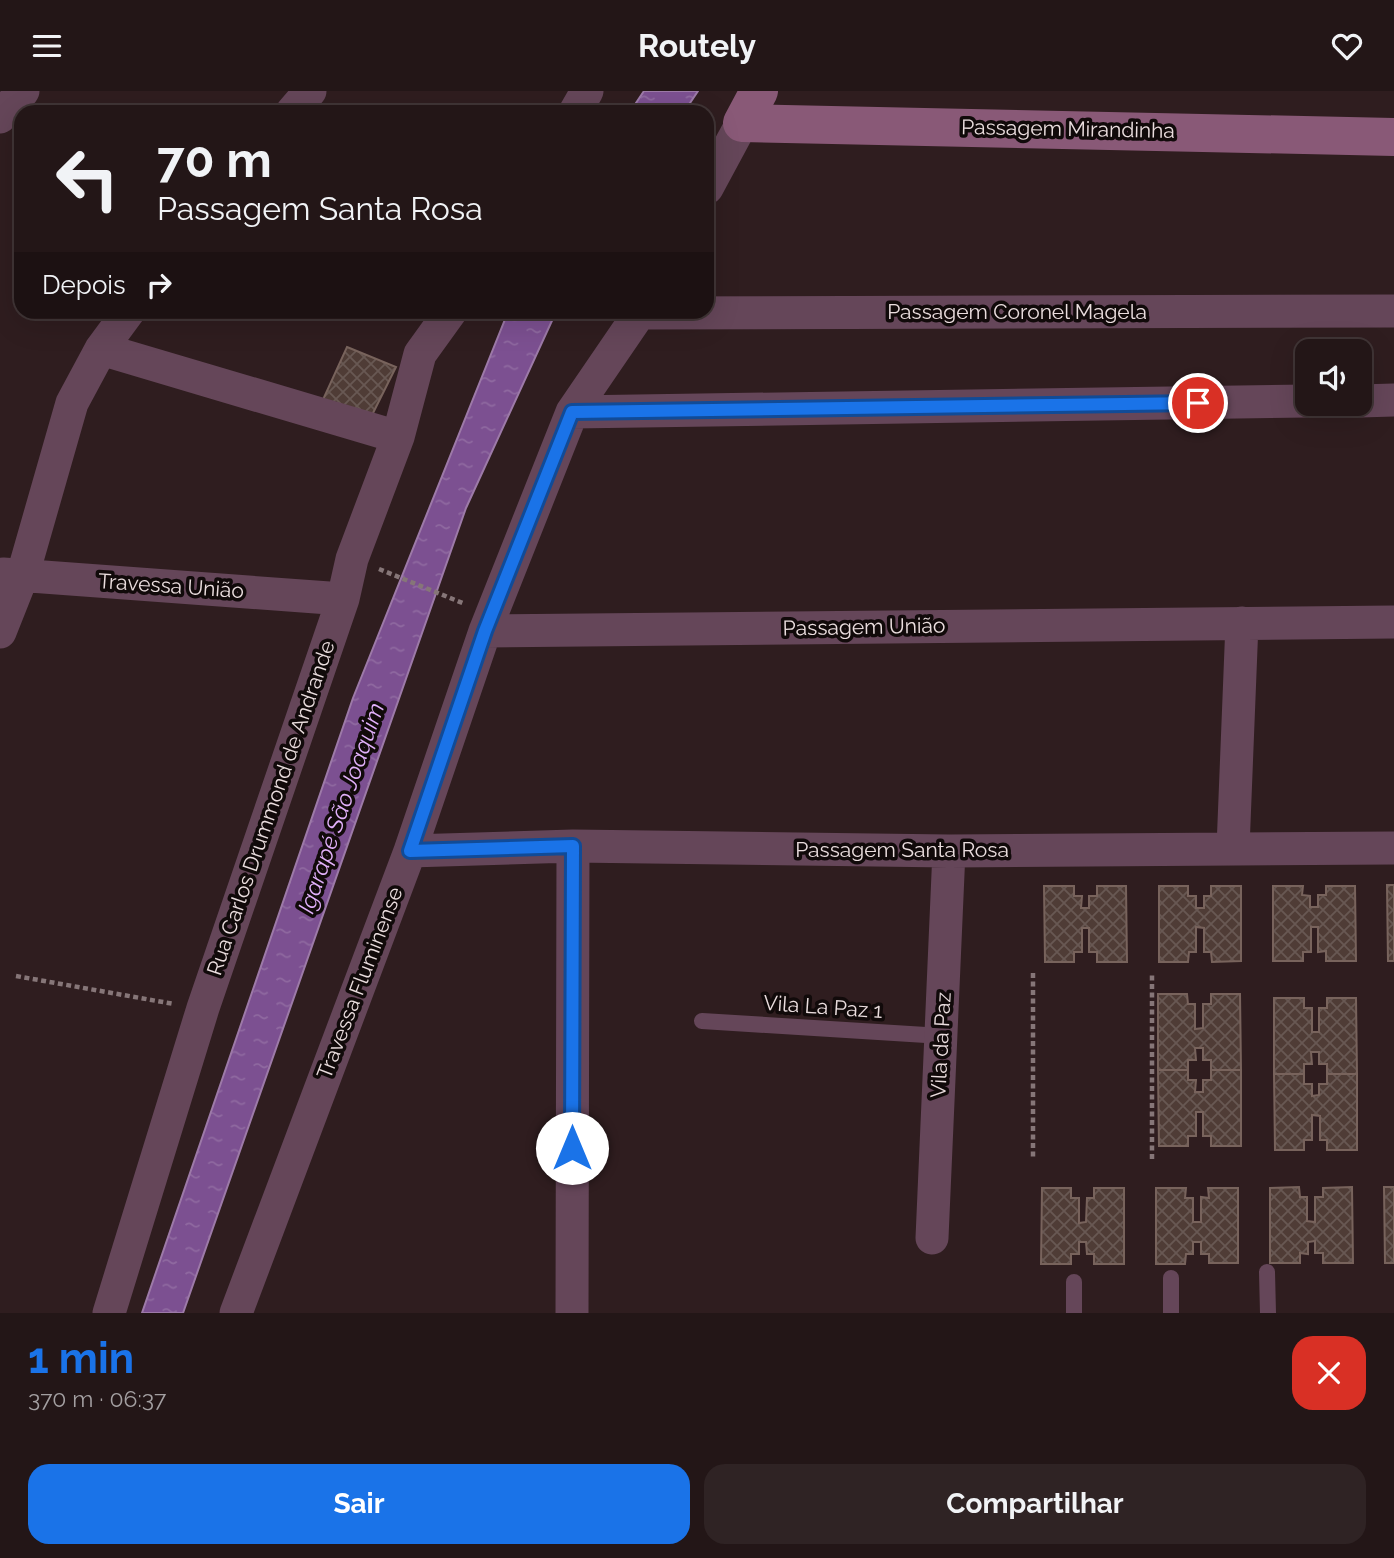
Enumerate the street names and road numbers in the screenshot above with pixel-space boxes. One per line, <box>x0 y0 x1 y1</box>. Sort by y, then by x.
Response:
street label: Passagem Mirandinha <box>961 114 1175 143</box>
street label: Passagem Coronel Magela <box>887 299 1147 324</box>
street label: Travessa União <box>97 568 245 603</box>
street label: Passagem União <box>782 613 945 640</box>
street label: Rua Carlos Drummond de Andrande <box>201 637 340 978</box>
street label: Passagem Santa Rosa <box>795 837 1009 862</box>
street label: Travessa Fluminense <box>311 883 408 1082</box>
street label: Vila La Paz 1 <box>763 990 883 1023</box>
street label: Vila da Paz <box>925 991 956 1099</box>

